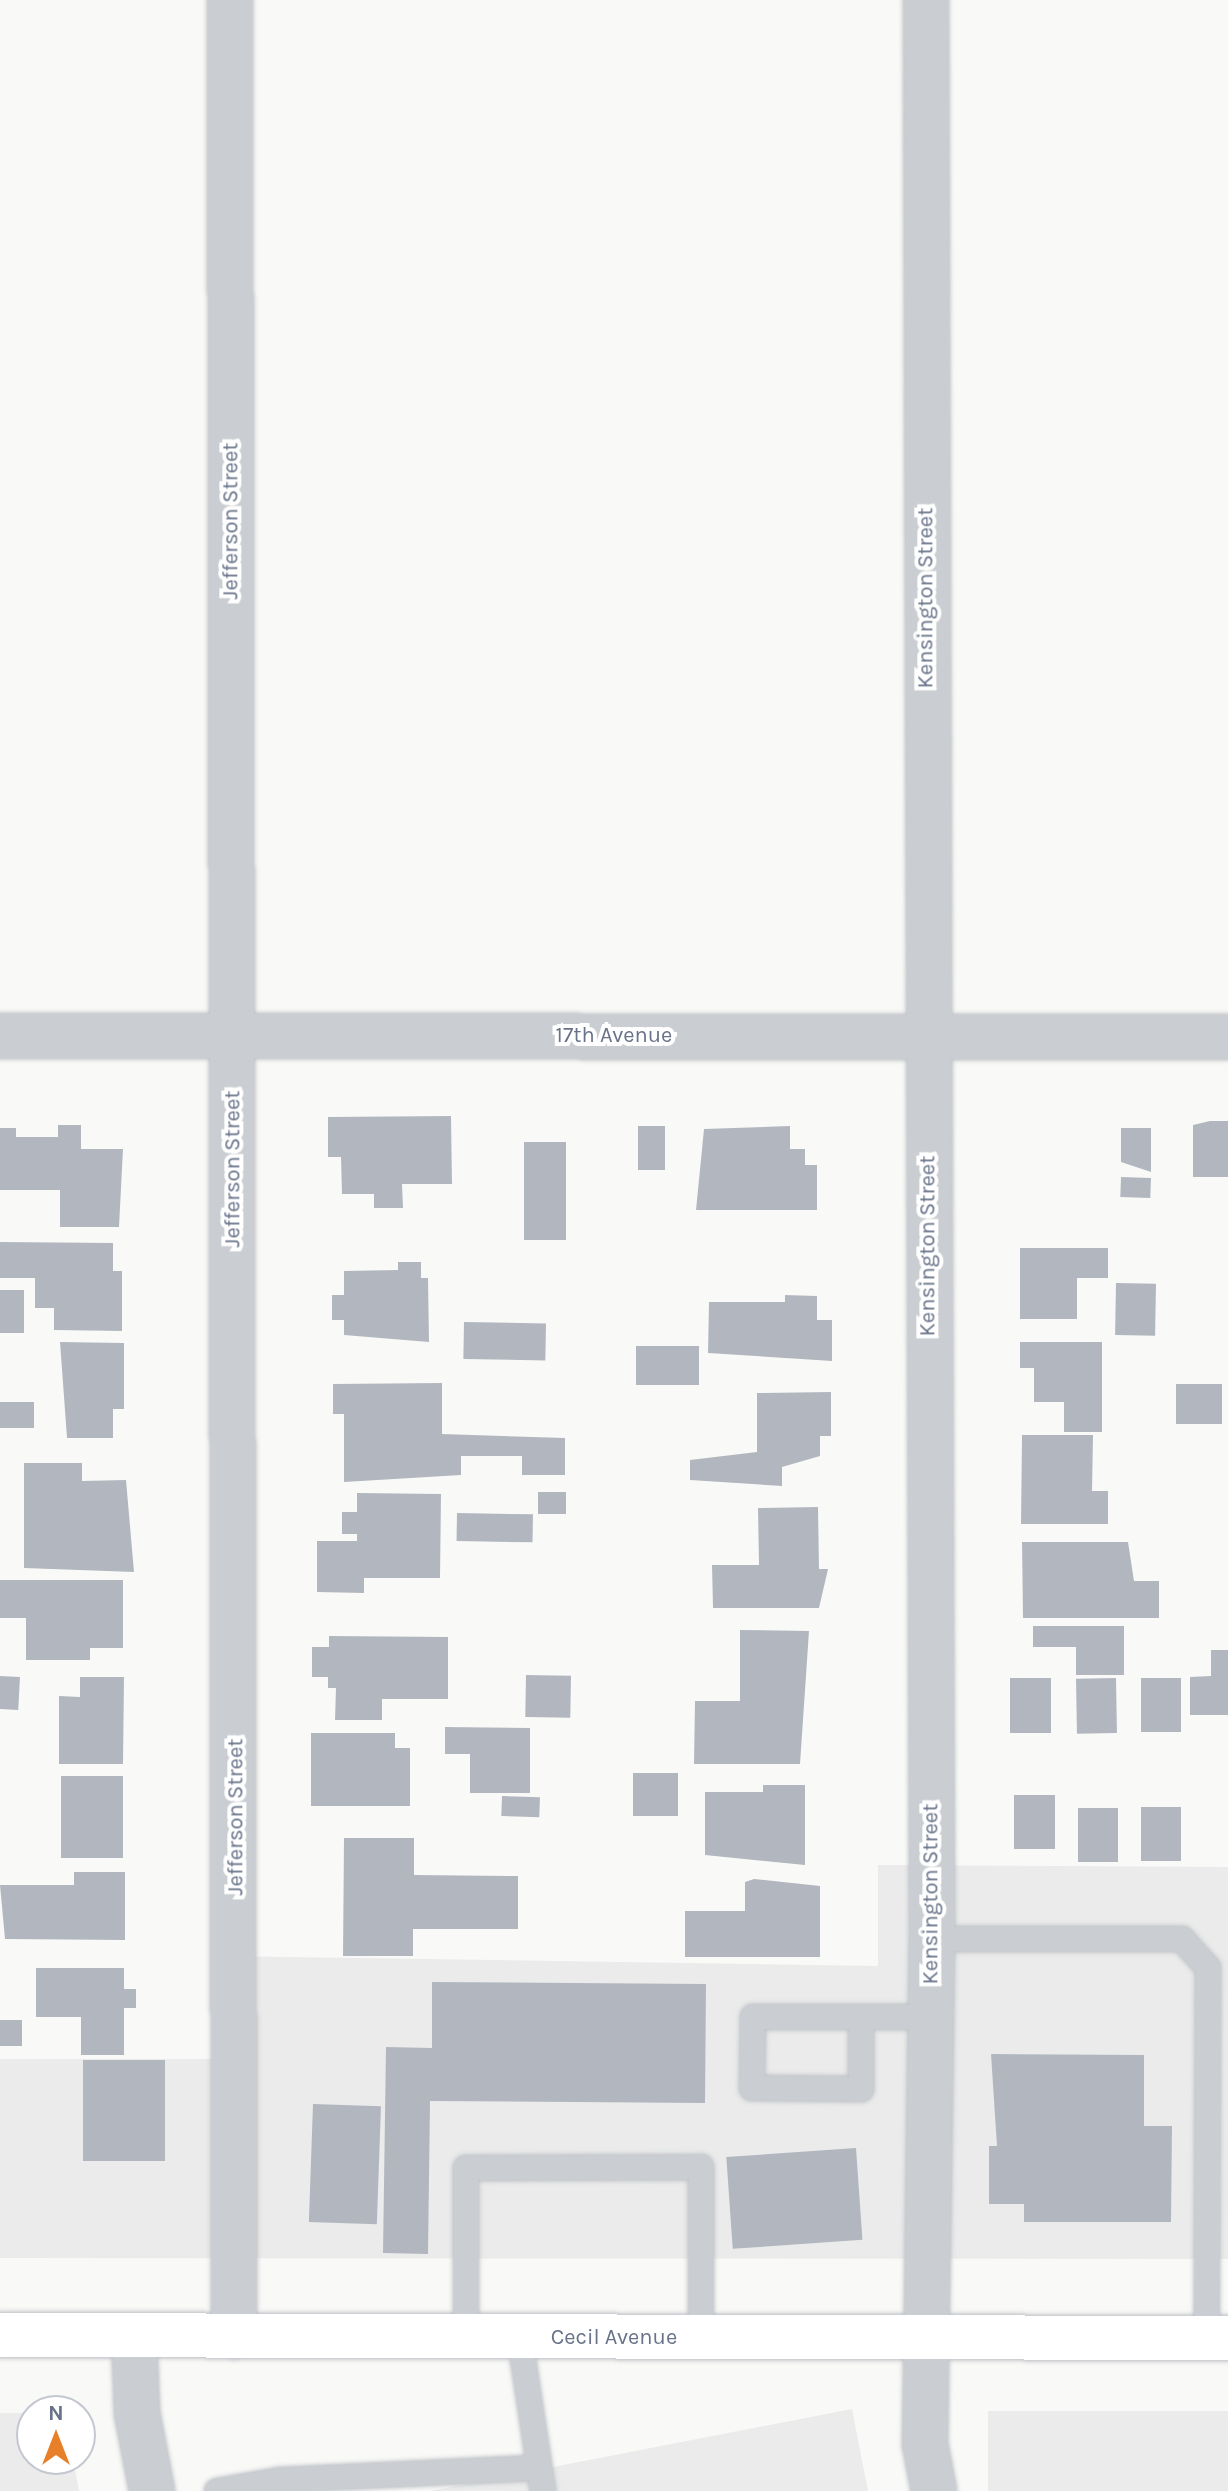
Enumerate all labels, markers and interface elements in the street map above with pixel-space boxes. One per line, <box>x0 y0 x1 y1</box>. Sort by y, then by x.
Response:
street label: Jefferson Street <box>218 443 244 599</box>
street label: Kensington Street <box>913 508 939 688</box>
street label: 17th Avenue <box>556 1023 672 1049</box>
street label: Jefferson Street <box>220 1091 246 1247</box>
street label: Kensington Street <box>915 1156 941 1336</box>
street label: Jefferson Street <box>223 1739 249 1895</box>
street label: Kensington Street <box>918 1804 944 1984</box>
street label: Cecil Avenue <box>551 2325 677 2351</box>
north arrow <box>16 2395 96 2475</box>
text: N <box>48 2400 64 2426</box>

